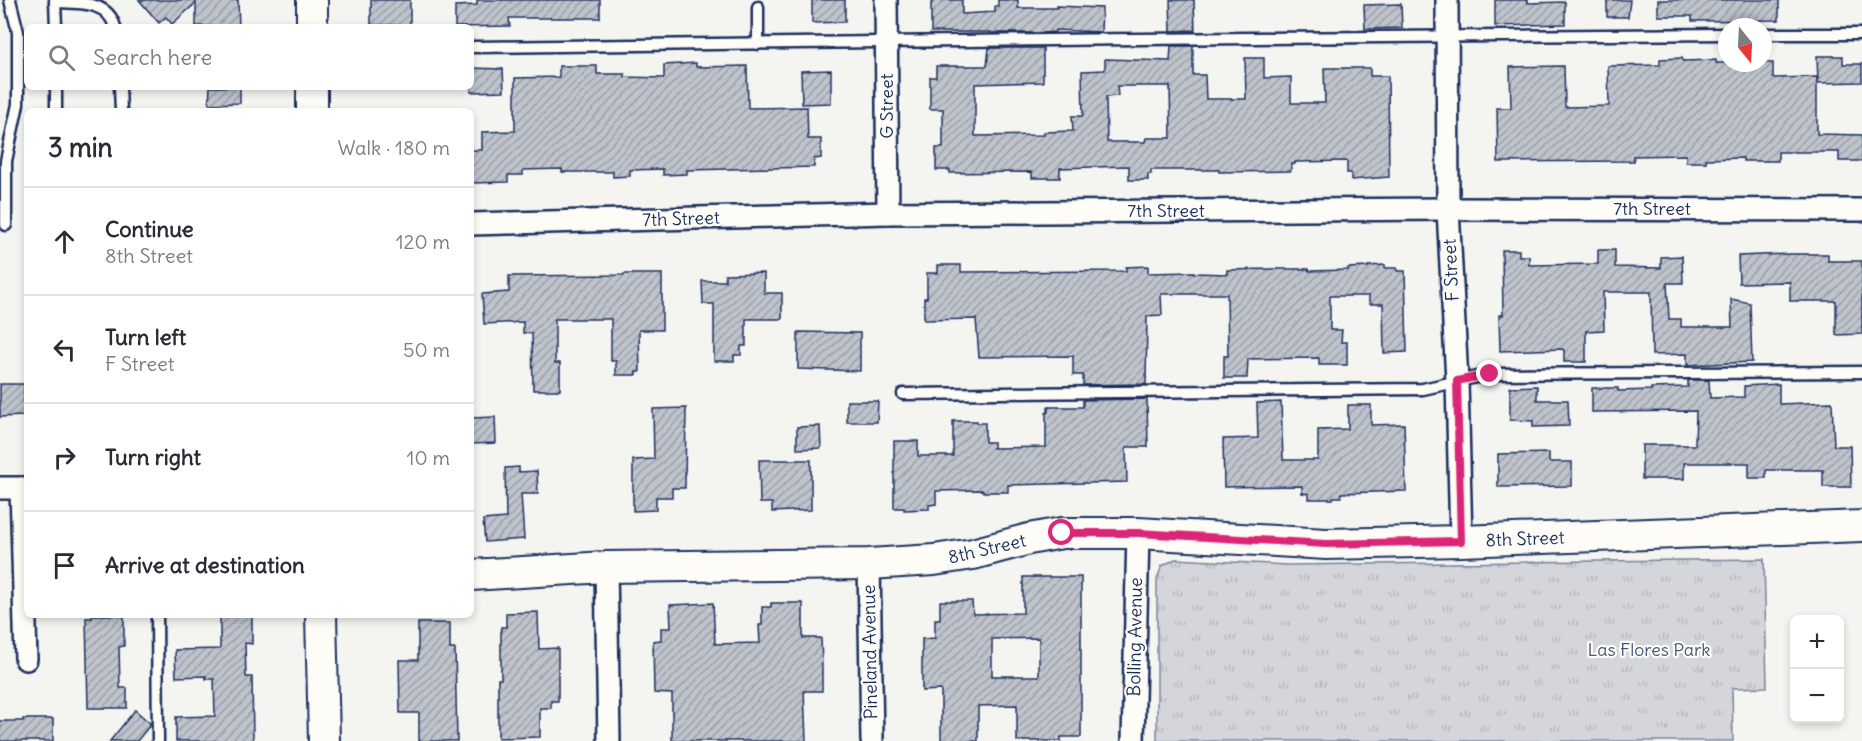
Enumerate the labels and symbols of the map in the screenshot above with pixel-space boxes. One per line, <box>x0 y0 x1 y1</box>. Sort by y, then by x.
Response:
north arrow <box>1718 18 1772 72</box>
street label: G Street <box>875 73 898 139</box>
street label: 7th Street <box>1613 197 1691 220</box>
street label: 7th Street <box>1127 199 1205 222</box>
street label: 7th Street <box>642 206 720 231</box>
street label: F Street <box>1437 238 1464 302</box>
route end <box>1476 360 1502 386</box>
route start <box>1048 519 1074 545</box>
street label: 8th Street <box>1485 526 1565 551</box>
street label: 8th Street <box>946 528 1028 569</box>
street label: Bolling Avenue <box>1122 577 1147 697</box>
street label: Pineland Avenue <box>857 584 882 720</box>
park label: Las Flores Park <box>1588 638 1710 661</box>

